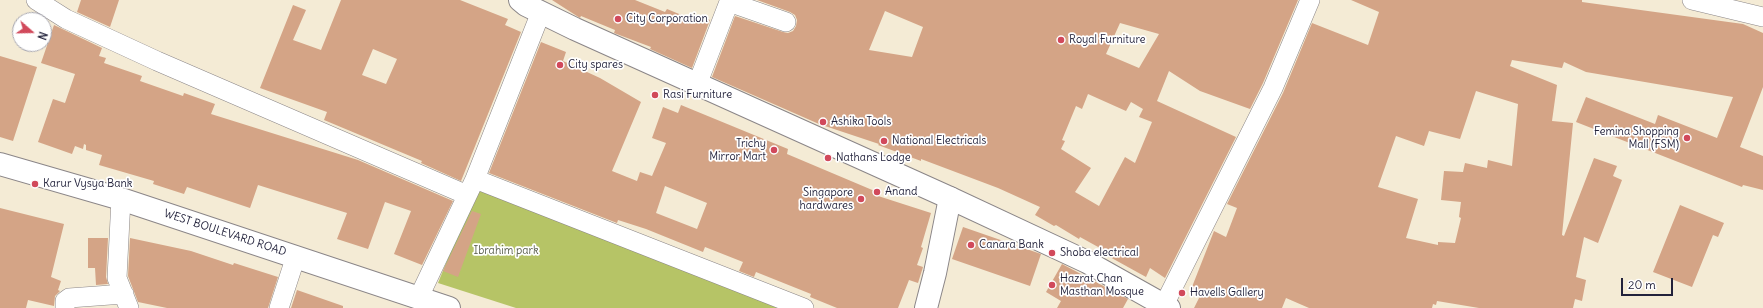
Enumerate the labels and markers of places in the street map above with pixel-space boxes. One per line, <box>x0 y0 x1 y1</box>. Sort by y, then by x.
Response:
place label: City Corporation <box>626 12 708 26</box>
marker: City Corporation <box>613 14 623 24</box>
place label: Royal Furniture <box>1069 33 1145 47</box>
marker: Royal Furniture <box>1056 35 1066 45</box>
place label: City spares <box>568 58 623 72</box>
marker: City spares <box>555 60 565 70</box>
place label: Rasi Furniture <box>663 88 732 102</box>
marker: Rasi Furniture <box>650 90 660 100</box>
place label: Ashika Tools <box>831 115 891 129</box>
marker: Ashika Tools <box>818 117 828 127</box>
place label: Femina Shopping Mall (FSM) <box>1594 125 1679 151</box>
marker: Femina Shopping Mall (FSM) <box>1682 133 1692 143</box>
place label: National Electricals <box>892 134 986 148</box>
marker: National Electricals <box>879 136 889 146</box>
place label: Trichy Mirror Mart <box>709 137 766 163</box>
marker: Trichy Mirror Mart <box>769 145 779 155</box>
place label: Nathans Lodge <box>836 151 911 165</box>
marker: Nathans Lodge <box>823 153 833 163</box>
place label: Karur Vysya Bank <box>43 177 132 191</box>
marker: Karur Vysya Bank <box>30 179 40 189</box>
place label: Anand <box>885 185 918 199</box>
place label: Singapore hardwares <box>800 186 853 212</box>
marker: Anand <box>872 187 882 197</box>
marker: Singapore hardwares <box>856 194 866 204</box>
place label: Canara Bank <box>979 238 1044 252</box>
marker: Canara Bank <box>966 240 976 250</box>
place label: Shoba electrical <box>1060 246 1138 260</box>
marker: Shoba electrical <box>1047 248 1057 258</box>
place label: Hazrat Chan Masthan Mosque <box>1060 272 1144 298</box>
marker: Hazrat Chan Masthan Mosque <box>1047 280 1057 290</box>
place label: Havells Gallery <box>1190 286 1264 300</box>
marker: Havells Gallery <box>1177 288 1187 298</box>

